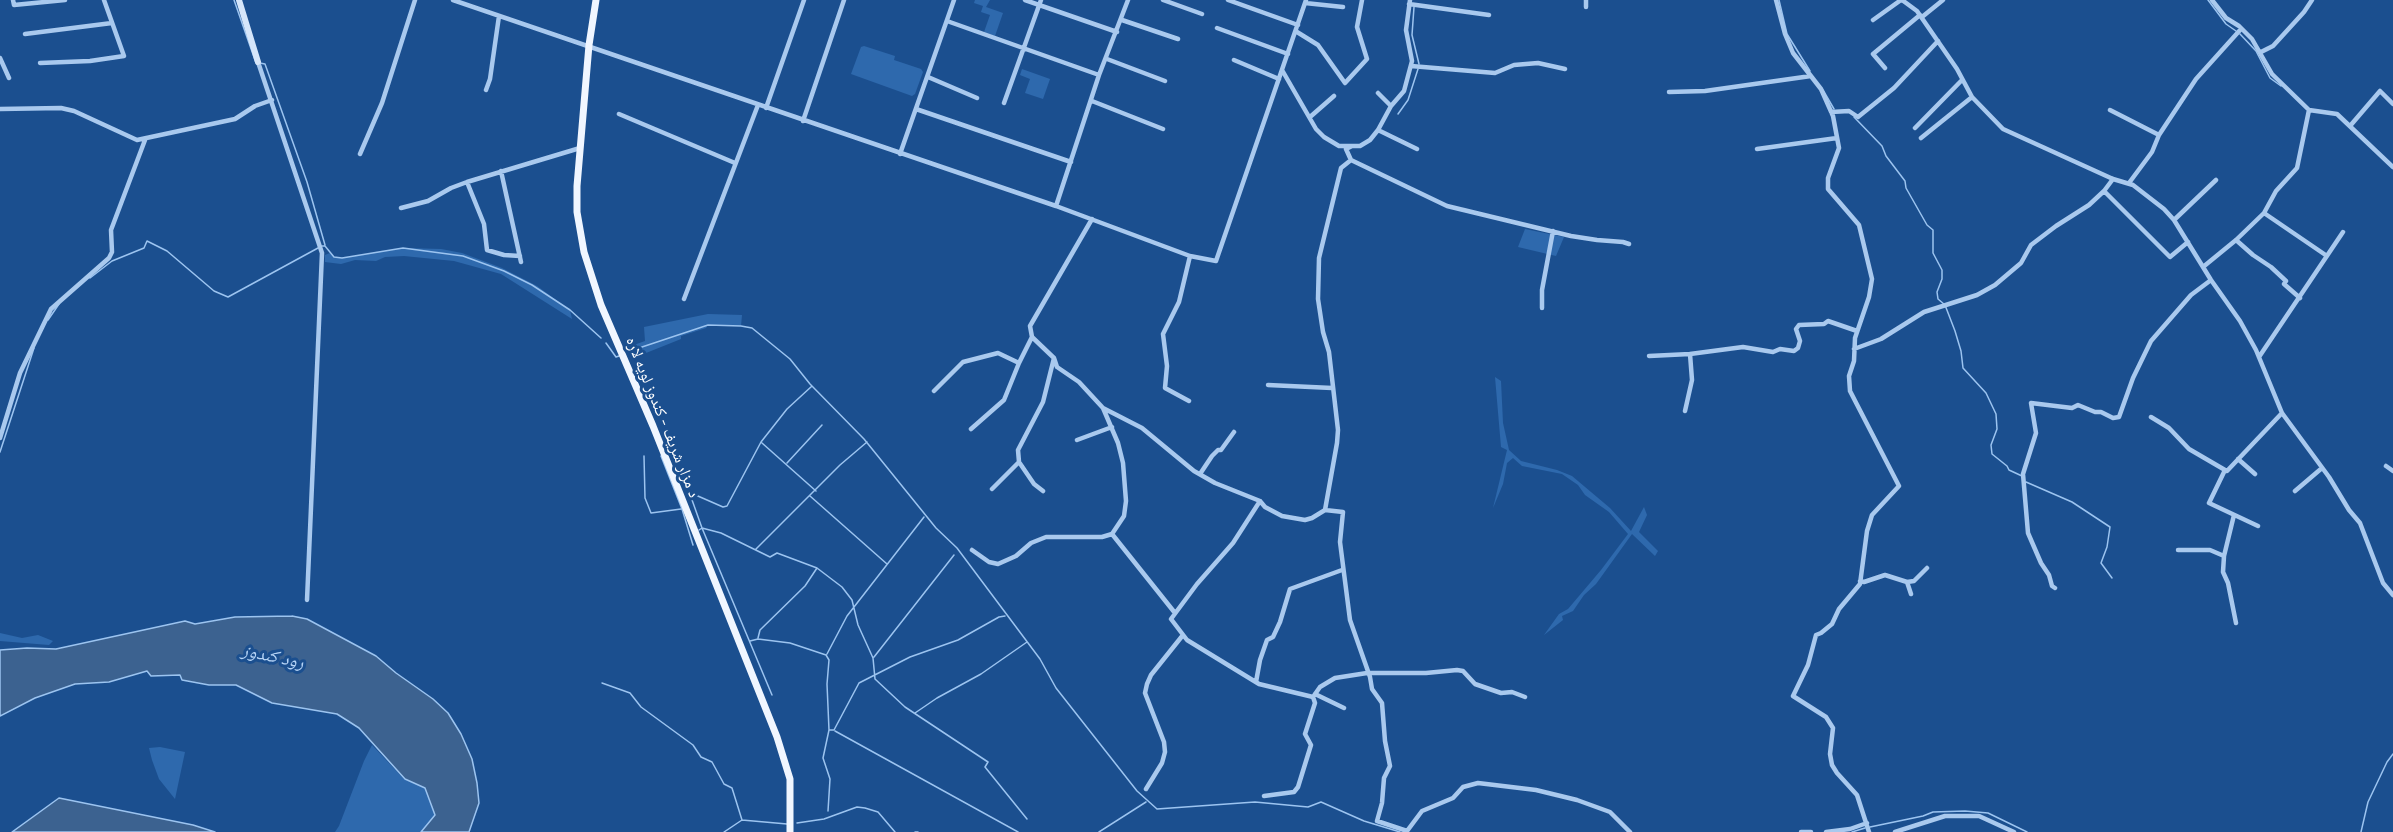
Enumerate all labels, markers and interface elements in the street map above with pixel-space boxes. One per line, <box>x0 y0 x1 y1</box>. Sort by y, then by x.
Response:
street label: د مزار شریف - کندوز لویه لاره <box>622 334 704 500</box>
water label: رود کندوز <box>240 639 306 673</box>

